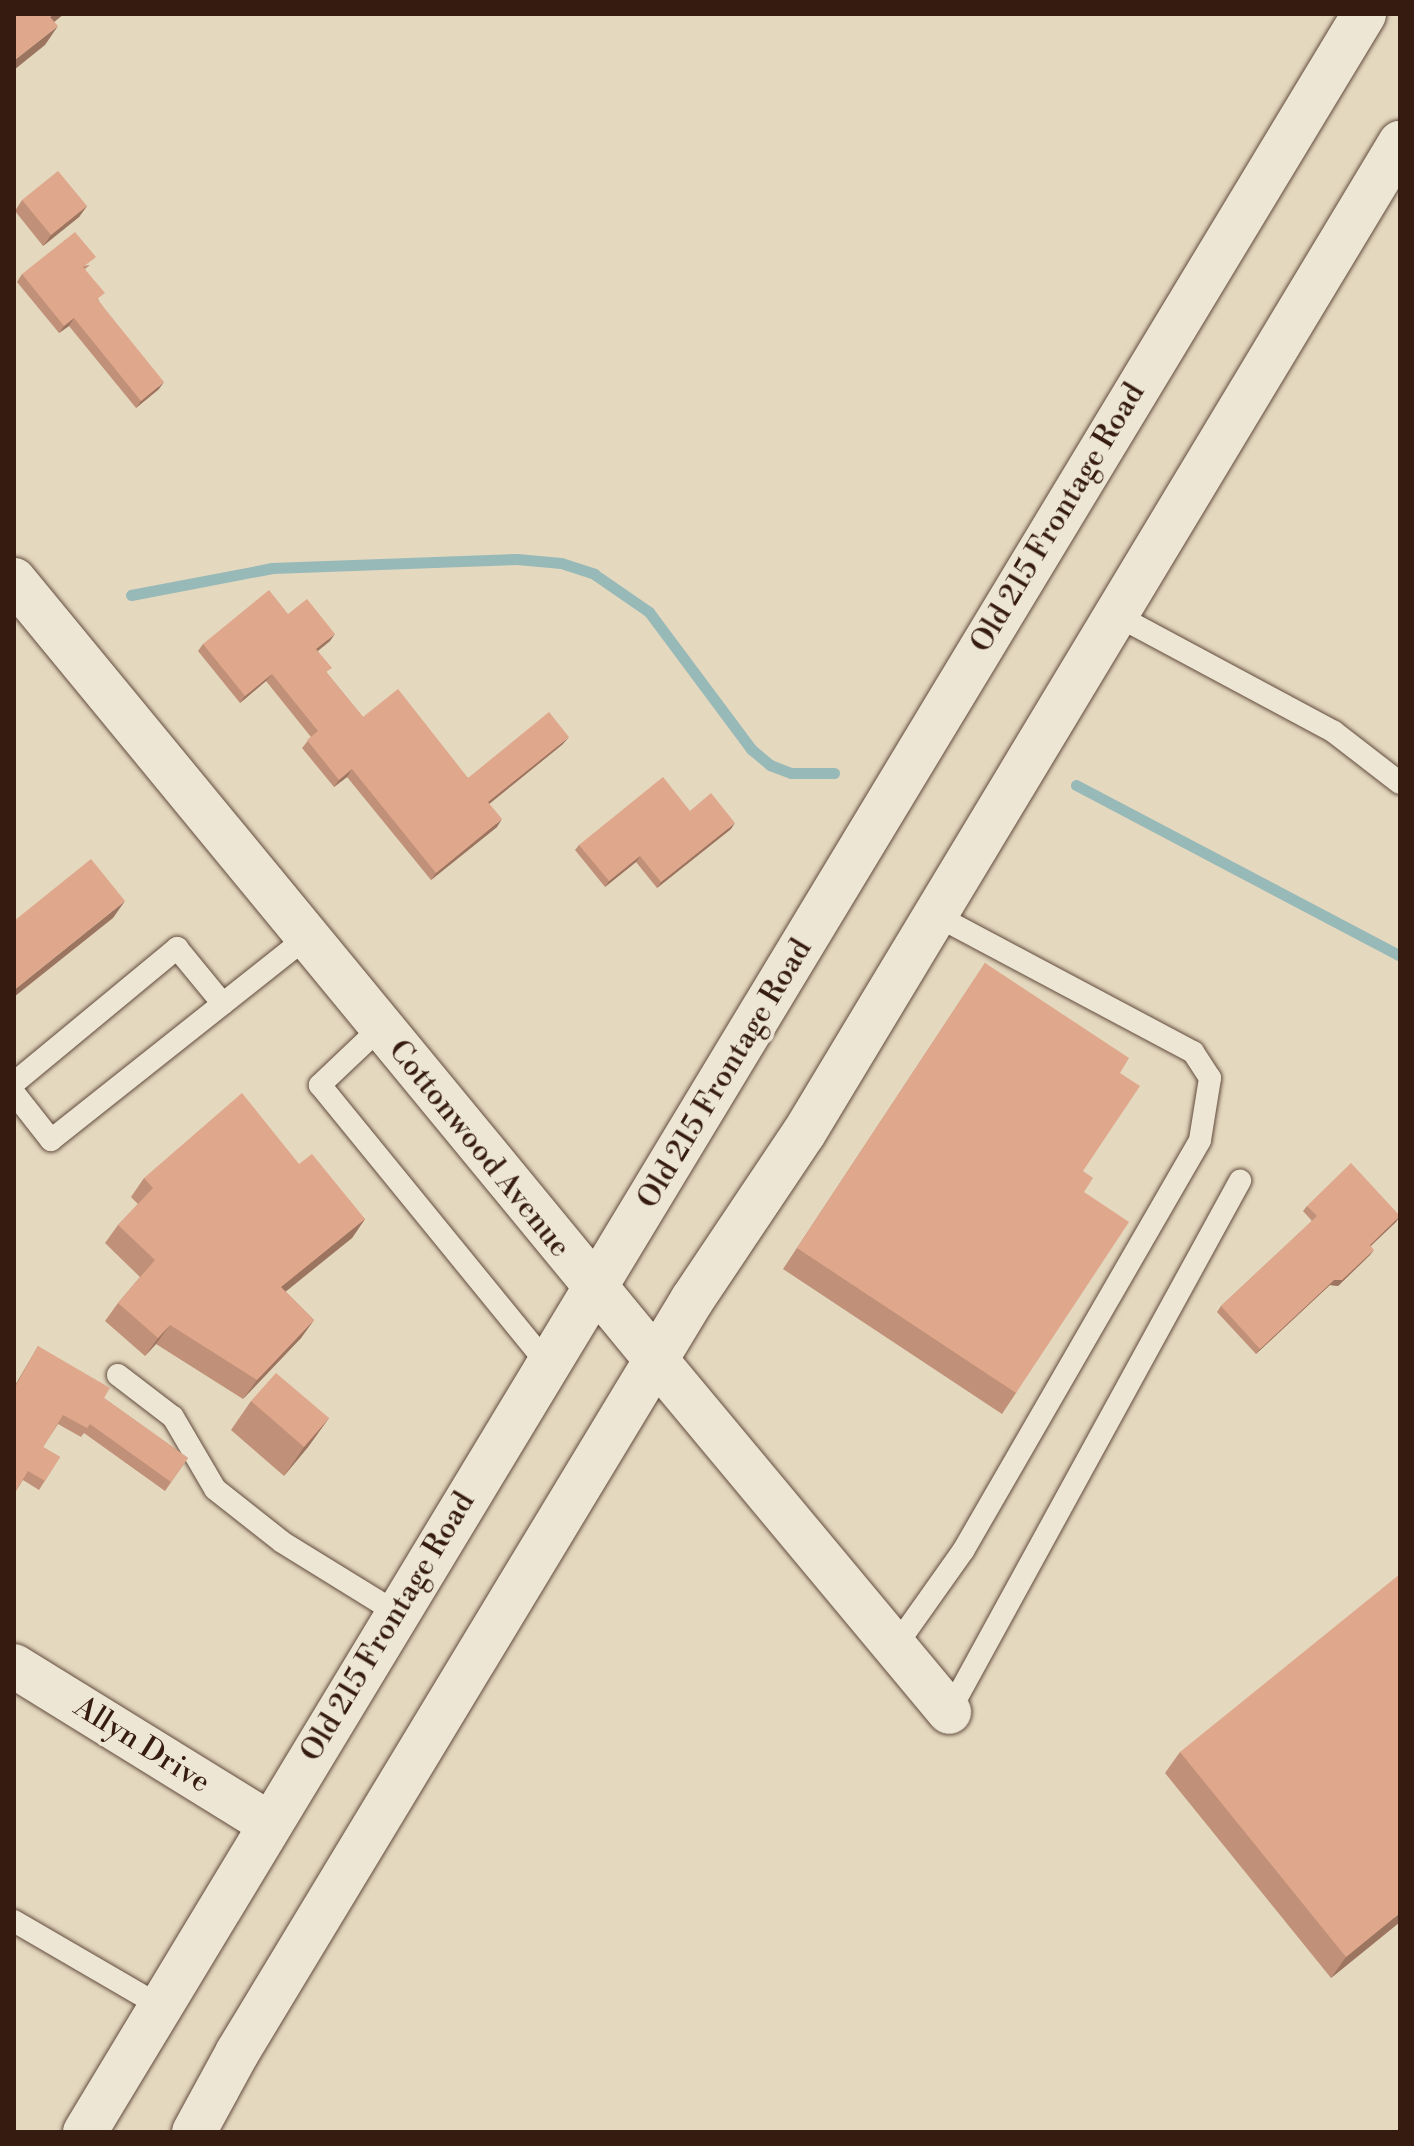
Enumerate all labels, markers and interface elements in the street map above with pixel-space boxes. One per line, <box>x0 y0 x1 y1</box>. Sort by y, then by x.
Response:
street label: Old 215 Frontage Road <box>963 377 1153 659</box>
street label: Old 215 Frontage Road <box>630 933 820 1215</box>
street label: Cottonwood Avenue <box>380 1033 578 1265</box>
street label: Old 215 Frontage Road <box>293 1486 483 1768</box>
street label: Allyn Drive <box>67 1689 217 1801</box>

